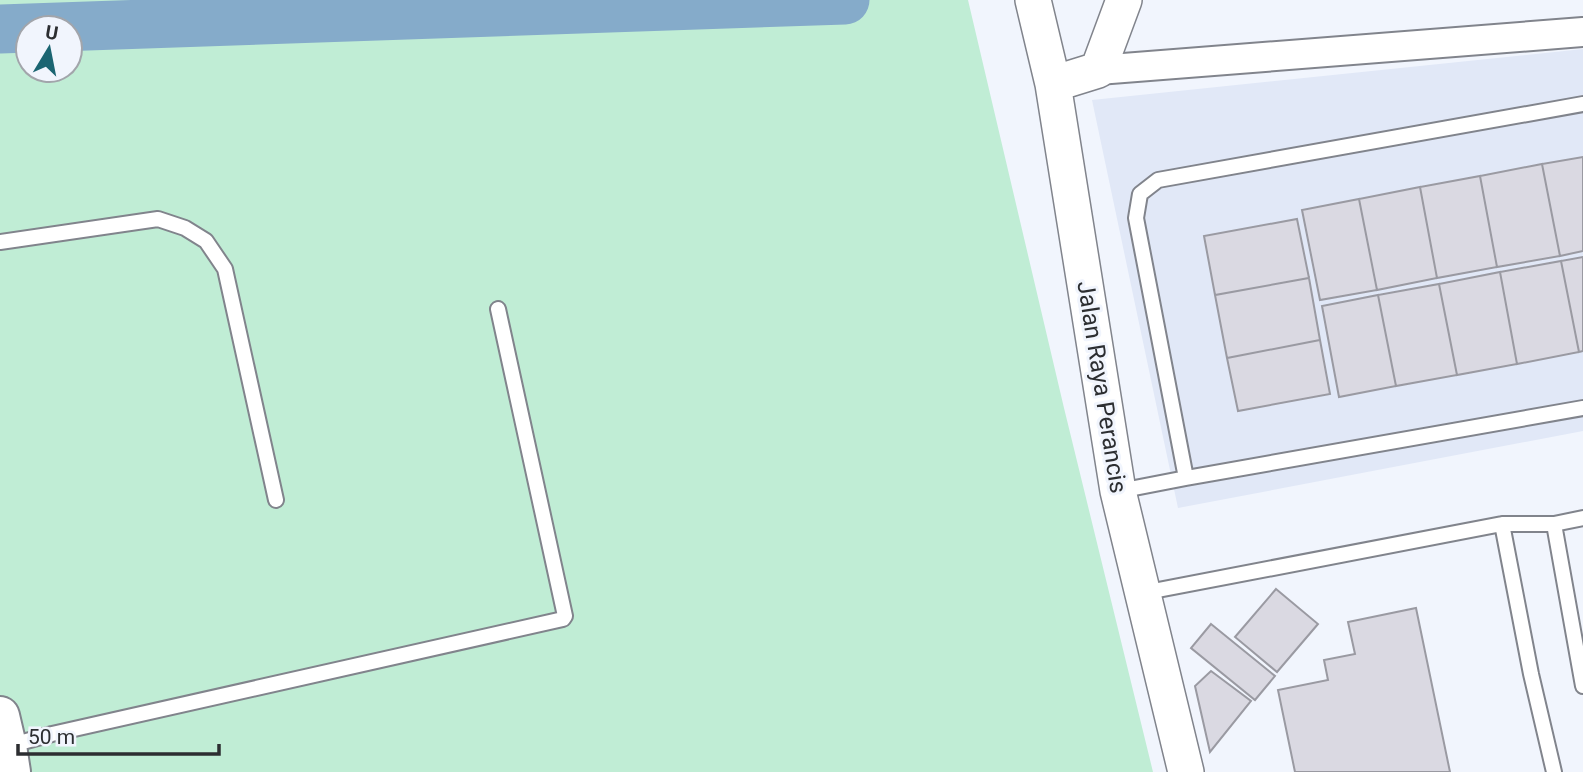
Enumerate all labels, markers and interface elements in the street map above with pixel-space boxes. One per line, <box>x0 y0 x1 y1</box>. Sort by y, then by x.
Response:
north arrow <box>14 14 84 84</box>
text: U <box>44 20 60 45</box>
street label: Jalan Raya Perancis <box>1071 279 1133 495</box>
scale bar <box>18 712 219 756</box>
text: 50 m <box>28 725 75 749</box>

